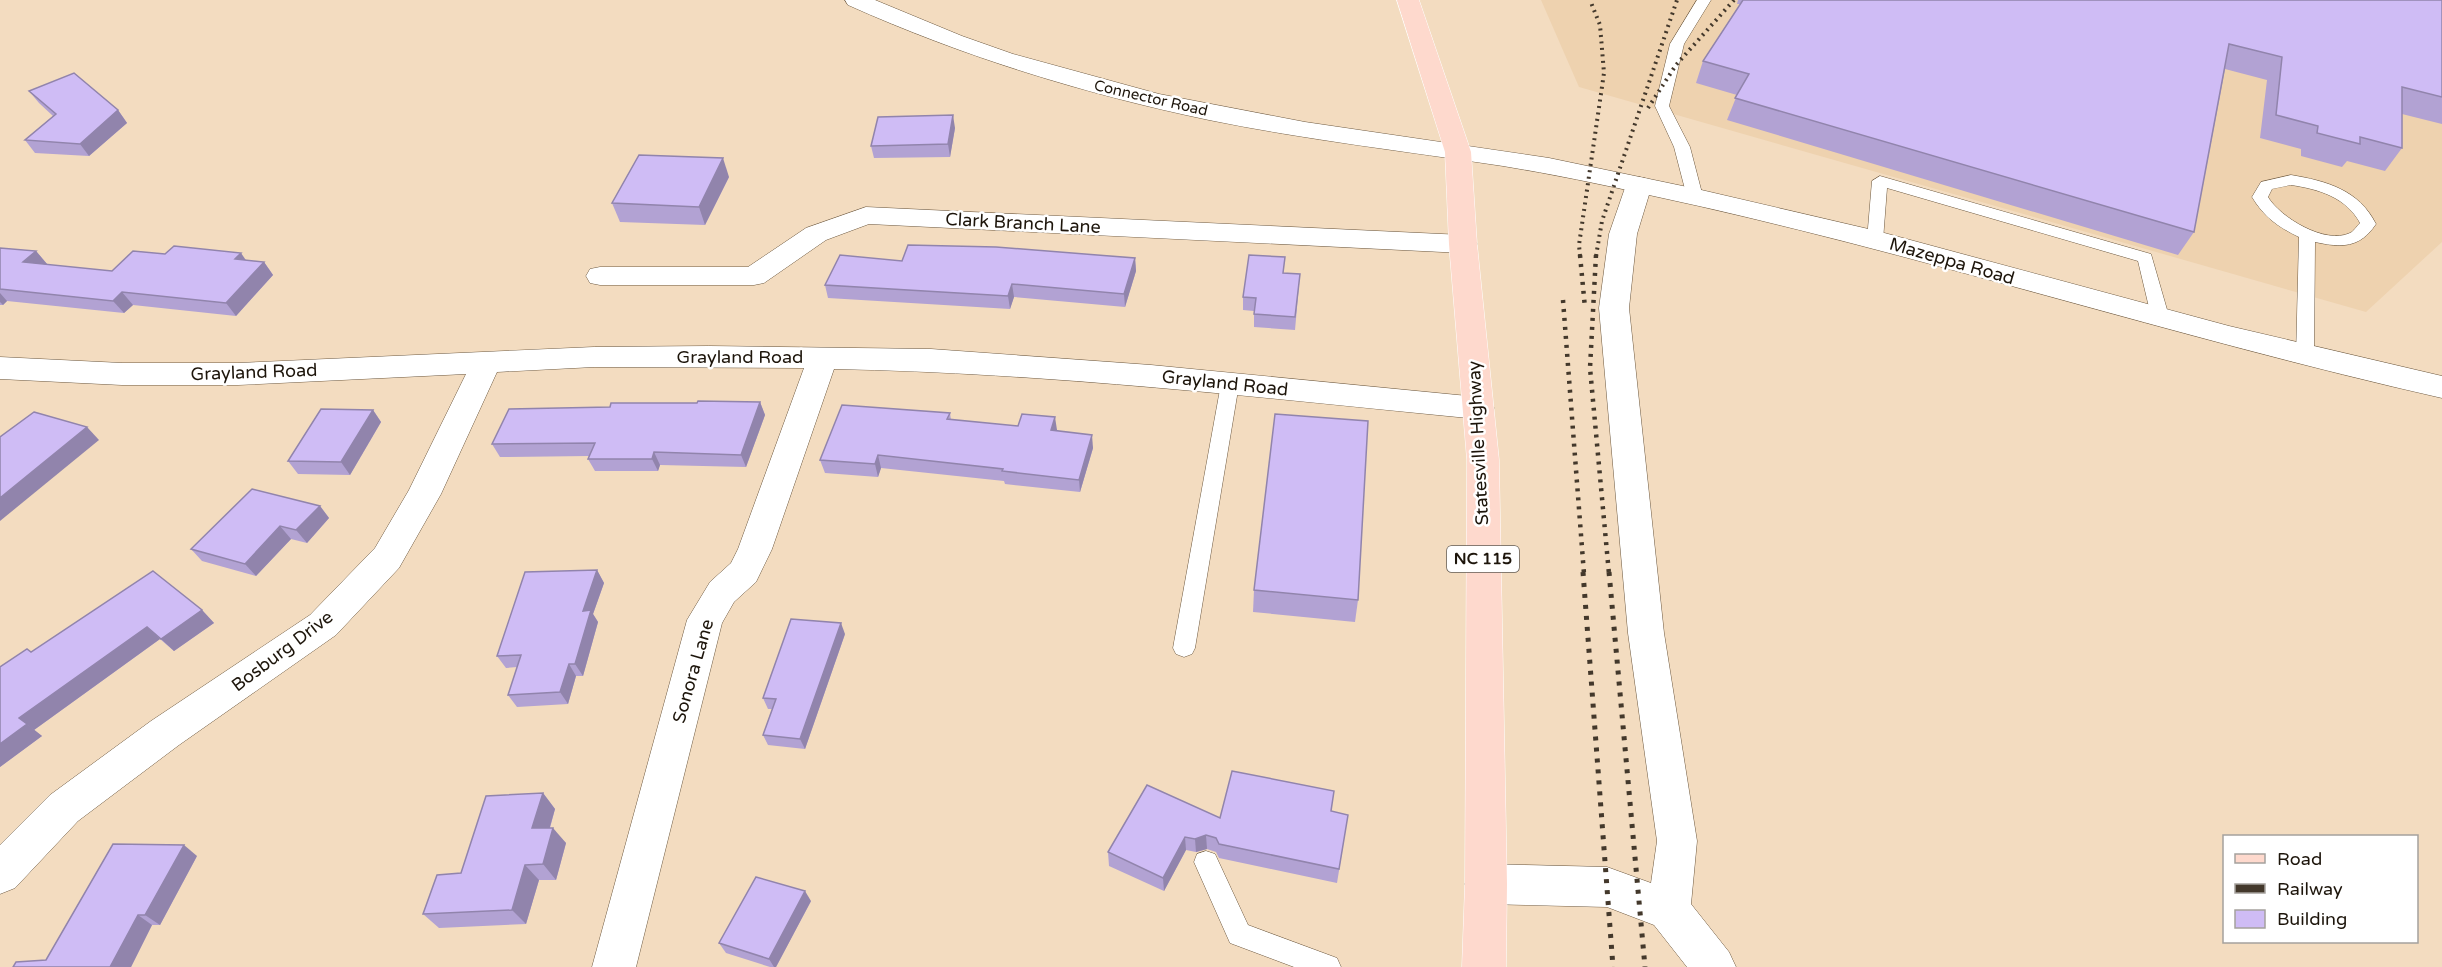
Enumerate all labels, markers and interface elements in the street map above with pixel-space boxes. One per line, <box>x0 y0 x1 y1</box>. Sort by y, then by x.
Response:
street label: Connector Road <box>1092 76 1210 120</box>
street label: Clark Branch Lane <box>945 208 1101 238</box>
street label: Mazeppa Road <box>1887 233 2017 289</box>
street label: Grayland Road <box>677 346 803 368</box>
street label: Grayland Road <box>190 359 318 385</box>
street label: Statesville Highway <box>1463 360 1493 526</box>
street label: Grayland Road <box>1161 365 1289 401</box>
road number: NC 115 <box>1447 546 1519 572</box>
street label: Bosburg Drive <box>227 606 337 696</box>
street label: Sonora Lane <box>668 616 718 726</box>
legend <box>2223 835 2418 943</box>
text: Road <box>2277 848 2322 870</box>
text: Railway <box>2277 878 2343 900</box>
text: Building <box>2277 908 2347 930</box>

